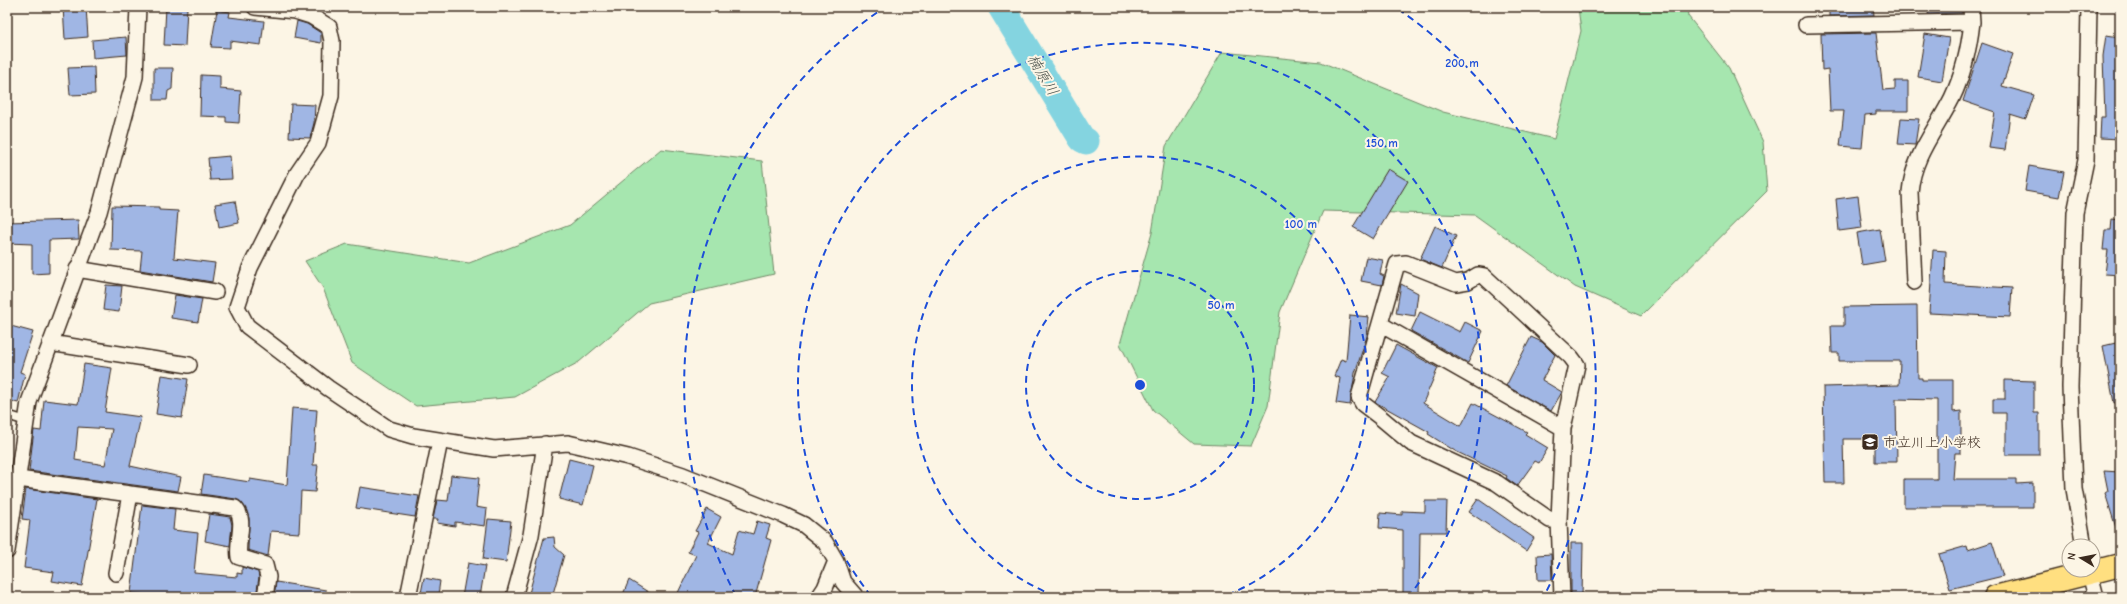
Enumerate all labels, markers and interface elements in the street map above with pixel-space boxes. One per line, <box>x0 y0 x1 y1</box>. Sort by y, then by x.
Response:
water label: 楠原川 <box>1024 51 1062 99</box>
text: 200 m <box>1445 56 1479 70</box>
text: 150 m <box>1366 136 1398 150</box>
text: 100 m <box>1285 217 1317 231</box>
text: 50 m <box>1207 298 1235 312</box>
centre of rings <box>1133 378 1147 392</box>
school or university icon: 市立川上小学校 <box>1860 432 1880 452</box>
place label: 市立川上小学校 <box>1883 434 1981 451</box>
north arrow <box>2061 538 2101 578</box>
text: N <box>2065 552 2079 561</box>

